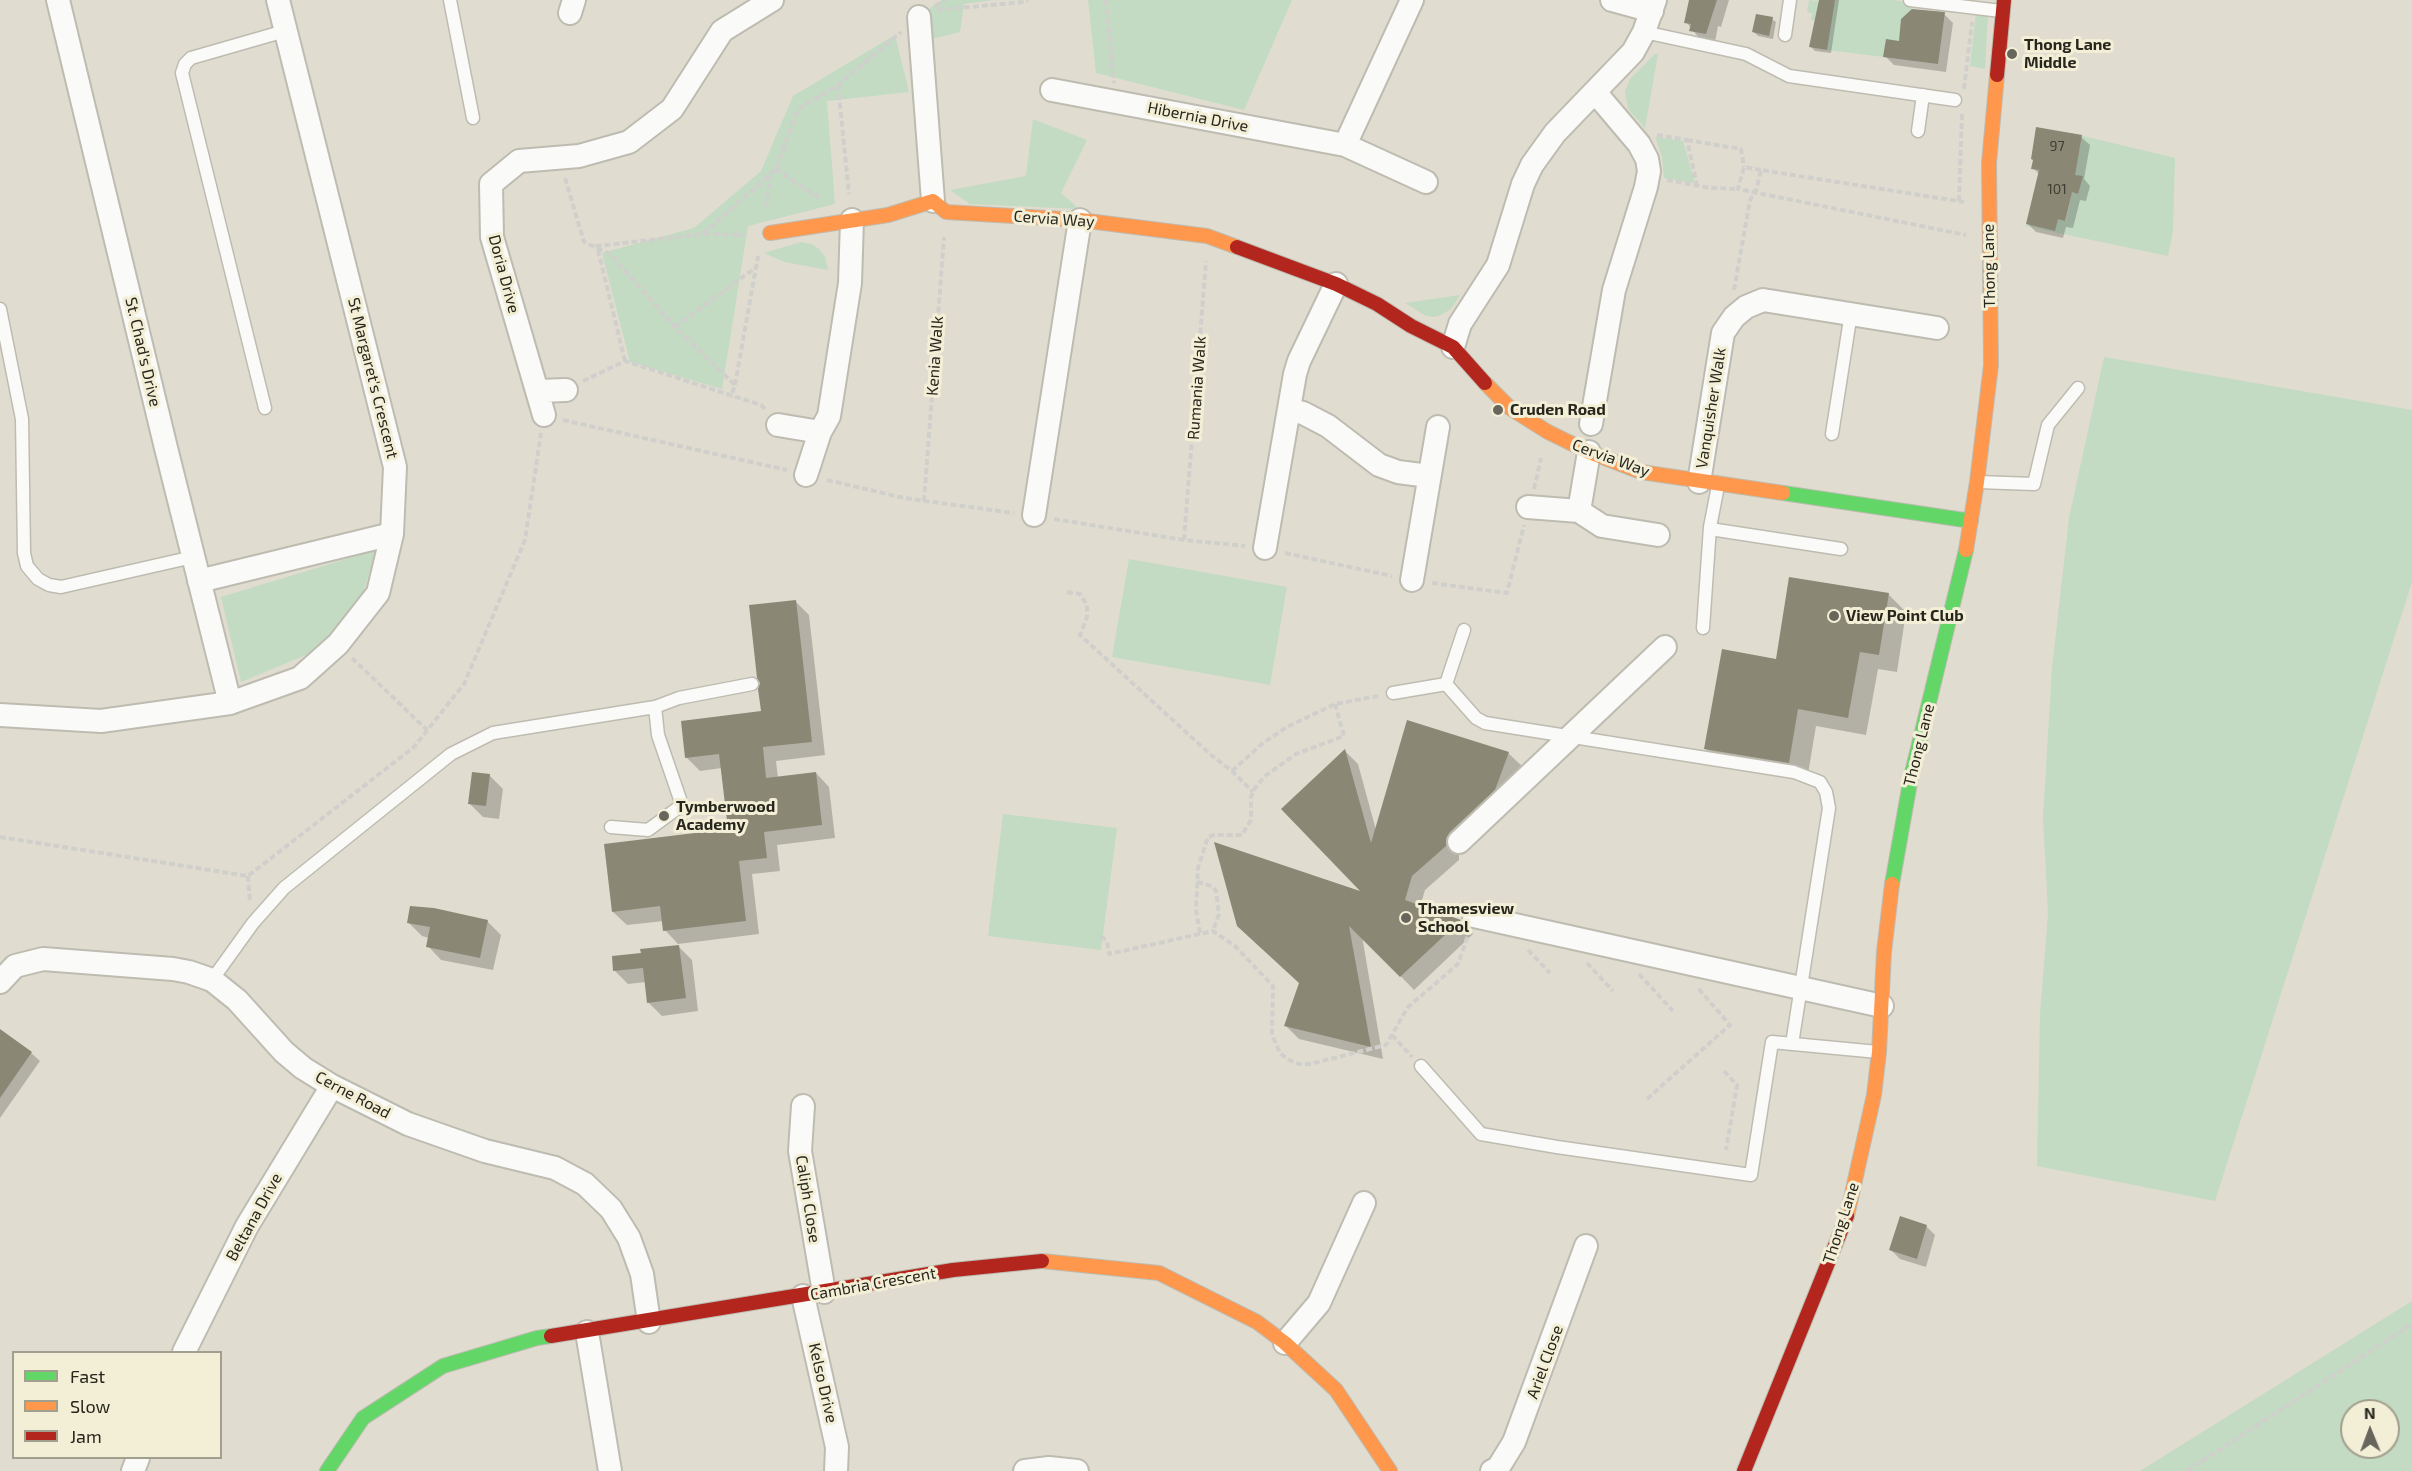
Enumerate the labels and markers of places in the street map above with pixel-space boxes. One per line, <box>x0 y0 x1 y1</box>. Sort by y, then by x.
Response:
place label: Thong Lane Middle <box>2024 35 2111 73</box>
marker: Thong Lane Middle <box>2005 47 2019 61</box>
place label: Cruden Road <box>1510 400 1606 420</box>
marker: Cruden Road <box>1491 403 1505 417</box>
place label: View Point Club <box>1846 606 1964 626</box>
marker: View Point Club <box>1827 609 1841 623</box>
place label: Tymberwood Academy <box>676 797 775 835</box>
marker: Tymberwood Academy <box>657 809 671 823</box>
place label: Thamesview School <box>1418 899 1514 937</box>
marker: Thamesview School <box>1399 911 1413 925</box>

